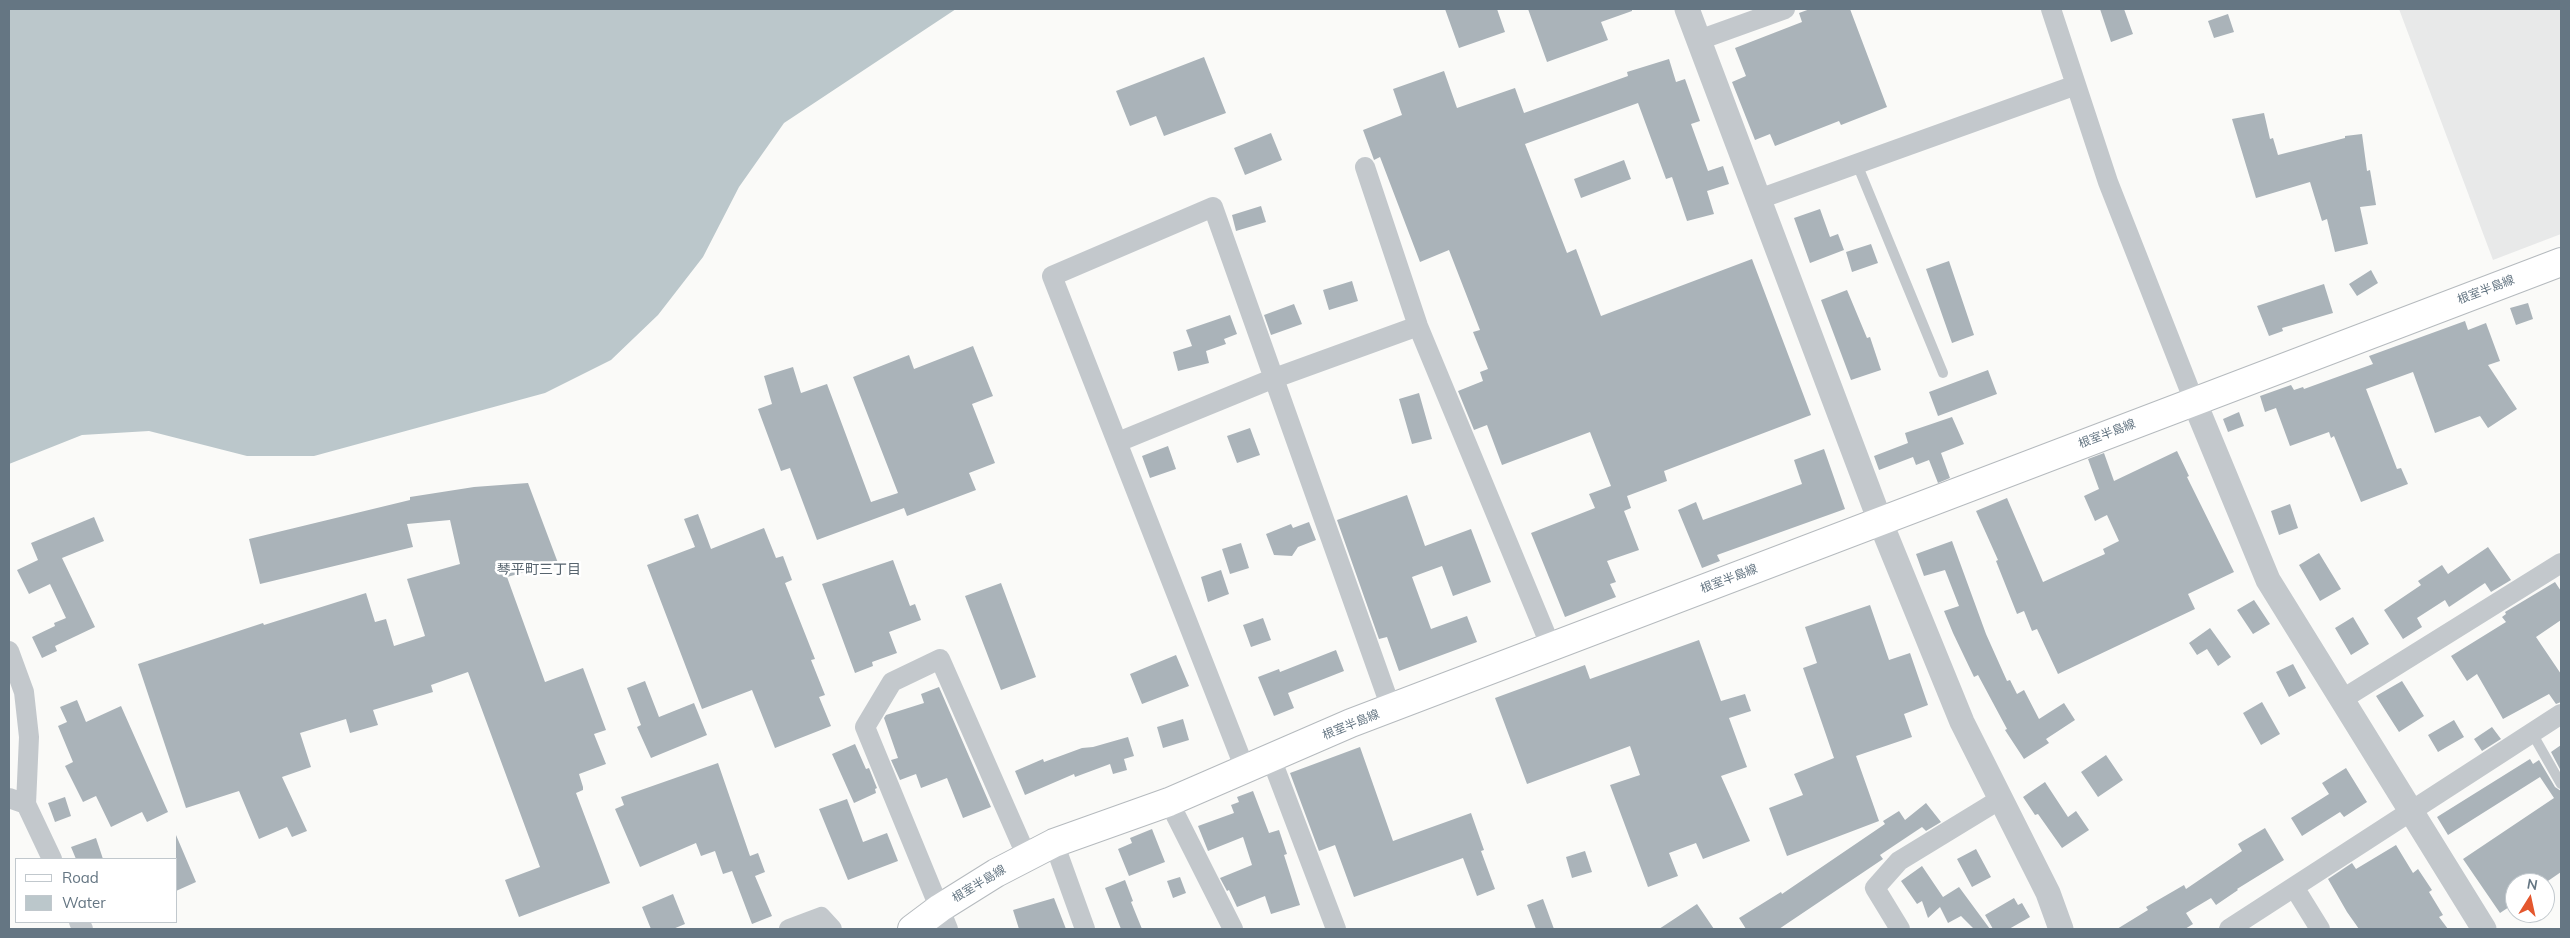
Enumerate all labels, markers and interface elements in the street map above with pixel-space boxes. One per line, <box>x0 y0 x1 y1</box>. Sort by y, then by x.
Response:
street label: 根室半島線 <box>2455 273 2517 307</box>
street label: 根室半島線 <box>2076 417 2138 451</box>
district label: 琴平町三丁目 <box>497 562 581 578</box>
street label: 根室半島線 <box>1698 562 1760 596</box>
street label: 根室半島線 <box>1320 707 1382 743</box>
legend <box>15 858 178 923</box>
street label: 根室半島線 <box>950 862 1008 906</box>
text: Road <box>62 868 99 887</box>
north arrow <box>2505 873 2555 923</box>
text: N <box>2526 874 2539 894</box>
text: Water <box>62 893 106 912</box>

